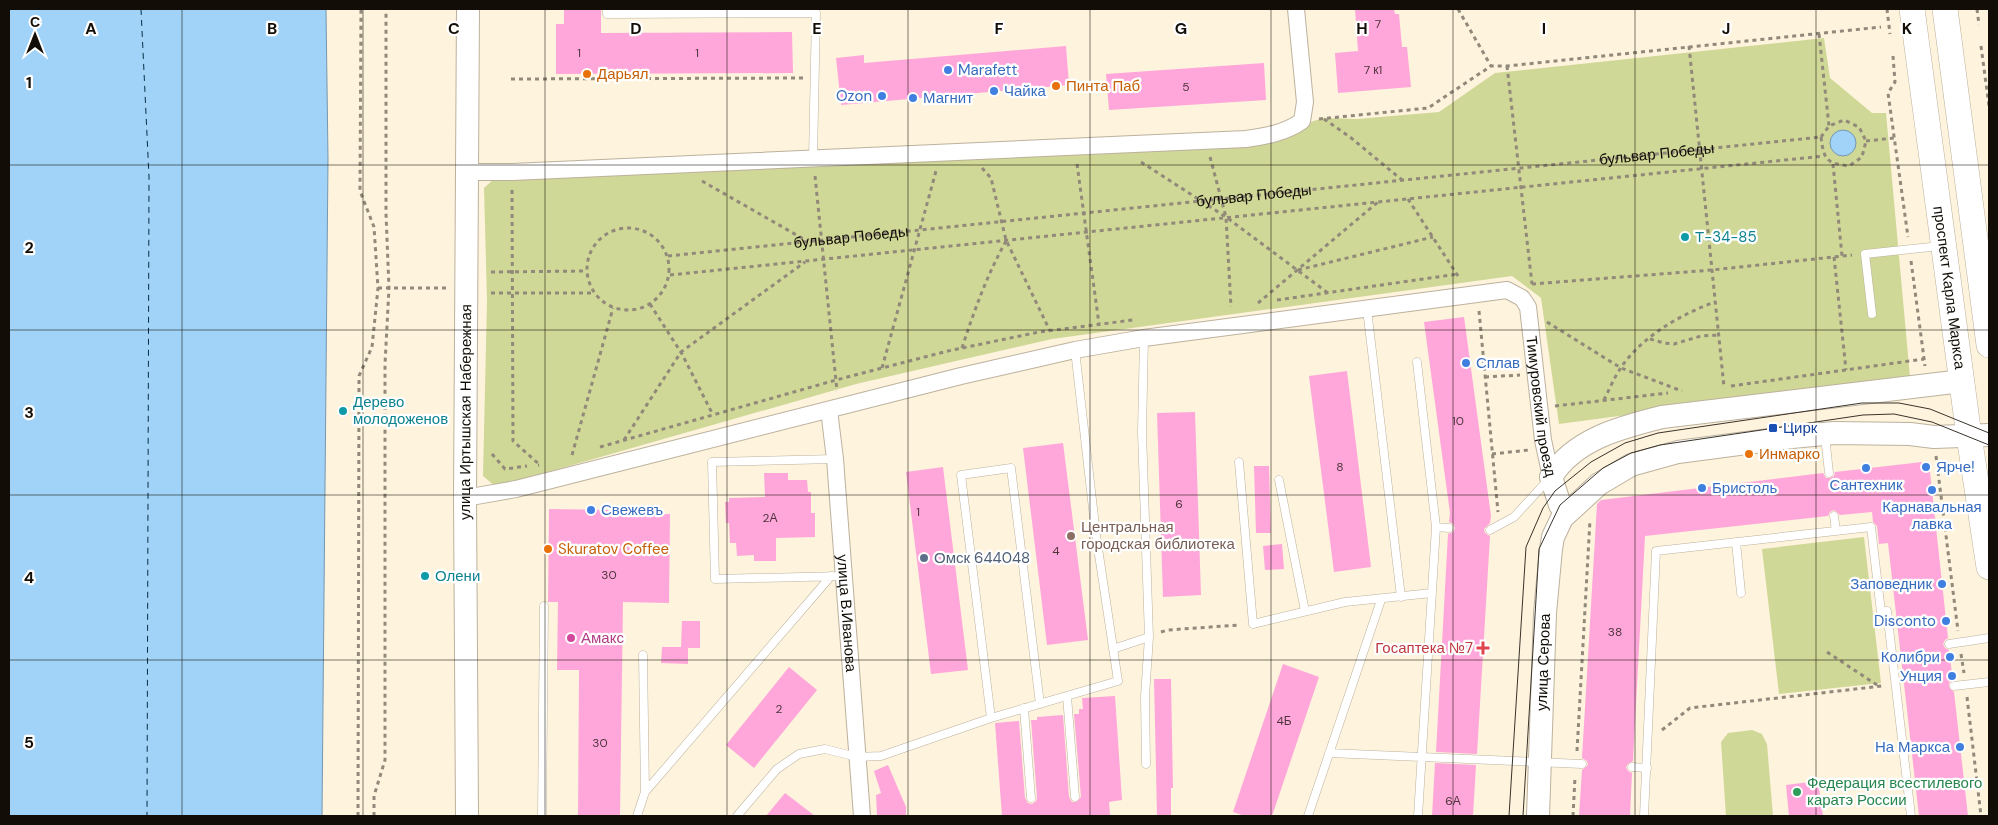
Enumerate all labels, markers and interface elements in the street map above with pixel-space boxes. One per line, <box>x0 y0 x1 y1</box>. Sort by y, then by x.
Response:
north arrow <box>10 10 60 60</box>
text: С <box>30 13 40 31</box>
house number: 7 <box>1375 16 1381 32</box>
text: A <box>85 18 97 39</box>
text: B <box>267 18 277 39</box>
text: C <box>448 18 460 39</box>
text: D <box>630 18 642 39</box>
text: E <box>812 18 822 39</box>
text: F <box>995 18 1004 39</box>
text: G <box>1175 18 1187 39</box>
text: H <box>1356 18 1368 39</box>
text: I <box>1542 18 1546 39</box>
text: J <box>1722 18 1730 39</box>
text: K <box>1902 18 1913 39</box>
house number: 1 <box>577 45 581 61</box>
house number: 1 <box>695 45 699 61</box>
place label: Marafett <box>958 60 1017 80</box>
house number: 7 к1 <box>1364 62 1382 78</box>
place label: Дарьял <box>597 64 649 84</box>
marker: Marafett <box>942 64 954 76</box>
marker: Дарьял <box>581 68 593 80</box>
text: 1 <box>26 72 32 93</box>
place label: Пинта Паб <box>1066 76 1140 96</box>
house number: 5 <box>1182 79 1190 95</box>
marker: Пинта Паб <box>1050 80 1062 92</box>
place label: Чайка <box>1004 81 1047 101</box>
marker: Чайка <box>988 85 1000 97</box>
place label: Ozon <box>836 86 872 106</box>
place label: Магнит <box>923 88 973 108</box>
marker: Ozon <box>876 90 888 102</box>
marker: Магнит <box>907 92 919 104</box>
street label: бульвар Победы <box>1598 138 1715 170</box>
street label: бульвар Победы <box>1195 180 1312 211</box>
street label: проспект Карла Маркса <box>1928 205 1970 371</box>
street label: бульвар Победы <box>792 221 910 253</box>
place label: Т-34-85 <box>1695 227 1757 247</box>
marker: Т-34-85 <box>1679 231 1691 243</box>
text: 2 <box>24 237 34 258</box>
street label: улица Иртышская Набережная <box>455 304 476 520</box>
street label: Тимуровский проезд <box>1521 335 1561 479</box>
place label: Сплав <box>1476 353 1520 373</box>
marker: Сплав <box>1460 357 1472 369</box>
place label: Дерево молодоженов <box>353 392 448 429</box>
text: 3 <box>24 402 34 423</box>
marker: Дерево молодоженов <box>337 405 349 417</box>
house number: 10 <box>1452 413 1464 429</box>
place label: Цирк <box>1783 418 1818 438</box>
marker: Цирк <box>1767 422 1779 434</box>
place label: Инмарко <box>1759 444 1820 464</box>
marker: Инмарко <box>1743 448 1755 460</box>
place label: Ярче! <box>1936 457 1975 477</box>
house number: 8 <box>1336 459 1344 475</box>
marker: Ярче! <box>1920 461 1932 473</box>
marker: Сантехник <box>1860 462 1872 474</box>
place label: Сантехник <box>1829 475 1903 495</box>
place label: Бристоль <box>1712 478 1778 498</box>
marker: Бристоль <box>1696 482 1708 494</box>
marker: Карнавальная лавка <box>1926 484 1938 496</box>
house number: 6 <box>1175 496 1183 512</box>
place label: Карнавальная лавка <box>1882 497 1982 534</box>
place label: Свежевъ <box>601 500 663 520</box>
marker: Свежевъ <box>585 504 597 516</box>
house number: 1 <box>916 504 920 520</box>
house number: 2А <box>763 510 777 526</box>
place label: Центральная городская библиотека <box>1081 517 1235 554</box>
marker: Центральная городская библиотека <box>1065 530 1077 542</box>
place label: Skuratov Coffee <box>558 539 669 559</box>
marker: Skuratov Coffee <box>542 543 554 555</box>
house number: 4 <box>1052 543 1060 559</box>
place label: Омск 644048 <box>934 548 1030 568</box>
marker: Омск 644048 <box>918 552 930 564</box>
street label: улица В.Иванова <box>832 554 861 673</box>
place label: Олени <box>435 566 480 586</box>
text: 4 <box>24 567 34 588</box>
house number: 30 <box>601 567 617 583</box>
marker: Олени <box>419 570 431 582</box>
place label: Заповедник <box>1850 574 1932 594</box>
marker: Заповедник <box>1936 578 1948 590</box>
place label: Disconto <box>1874 611 1936 631</box>
street label: улица Серова <box>1532 612 1555 711</box>
marker: Disconto <box>1940 615 1952 627</box>
house number: 38 <box>1608 624 1622 640</box>
place label: Амакс <box>581 628 624 648</box>
marker: Амакс <box>565 632 577 644</box>
place label: Госаптека №7 <box>1375 638 1473 658</box>
marker: Госаптека №7 <box>1477 642 1489 654</box>
place label: Колибри <box>1881 647 1940 667</box>
marker: Колибри <box>1944 651 1956 663</box>
place label: Унция <box>1900 666 1942 686</box>
marker: Унция <box>1946 670 1958 682</box>
house number: 2 <box>776 701 783 717</box>
house number: 4Б <box>1276 713 1292 729</box>
text: 5 <box>24 732 34 753</box>
house number: 30 <box>592 735 608 751</box>
place label: На Маркса <box>1875 737 1951 757</box>
marker: На Маркса <box>1954 741 1966 753</box>
place label: Федерация всестилевого каратэ России <box>1807 773 1982 810</box>
marker: Федерация всестилевого каратэ России <box>1791 786 1803 798</box>
house number: 6А <box>1445 793 1461 809</box>

